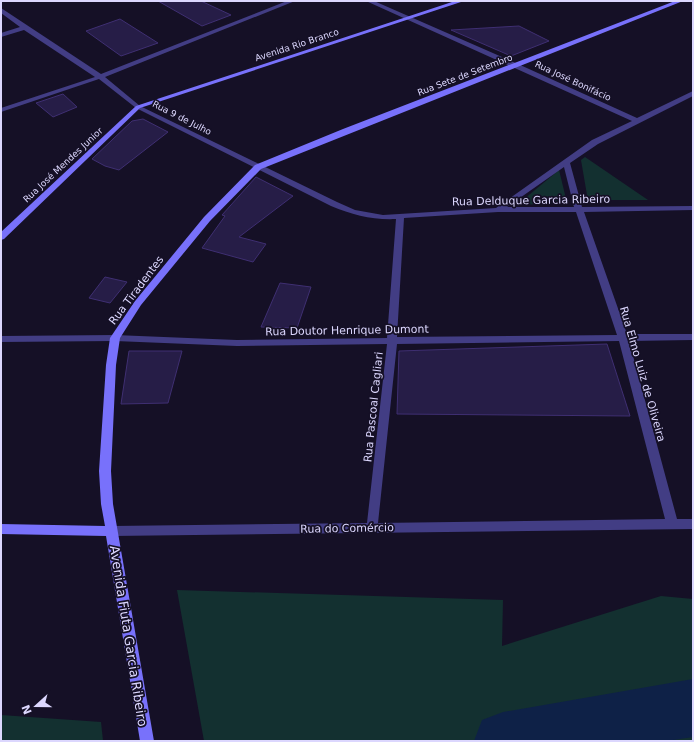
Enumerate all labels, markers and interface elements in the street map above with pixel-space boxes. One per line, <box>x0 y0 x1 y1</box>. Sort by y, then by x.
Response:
street label: Avenida Rio Branco <box>254 27 341 63</box>
street label: Rua Sete de Setembro <box>416 52 514 98</box>
street label: Rua José Bonifácio <box>533 59 613 103</box>
street label: Rua 9 de Julho <box>151 99 214 137</box>
street label: Rua José Mendes Junior <box>21 125 105 204</box>
street label: Rua Delduque Garcia Ribeiro <box>452 193 610 208</box>
street label: Rua Tiradentes <box>106 253 167 327</box>
street label: Rua Elmo Luiz de Oliveira <box>617 305 668 443</box>
street label: Rua Doutor Henrique Dumont <box>265 323 430 338</box>
street label: Rua Pascoal Cagliari <box>361 351 386 463</box>
street label: Rua do Comércio <box>300 521 394 536</box>
street label: Avenida Fiuta Garcia Ribeiro <box>107 544 150 728</box>
north arrow <box>16 686 56 726</box>
text: N <box>19 703 35 716</box>

